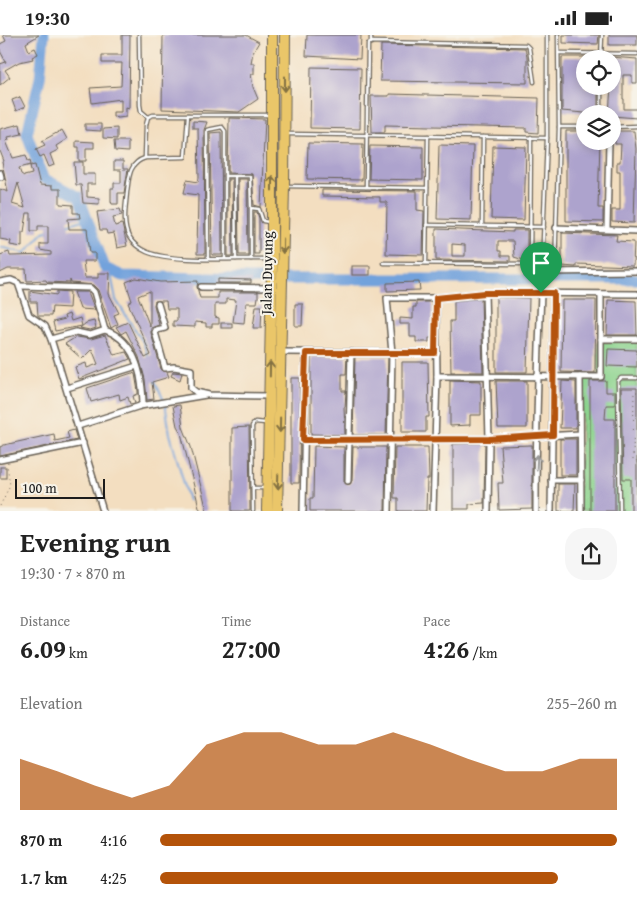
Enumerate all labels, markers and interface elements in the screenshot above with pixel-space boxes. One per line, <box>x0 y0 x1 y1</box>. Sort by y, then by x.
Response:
text: 19:30 <box>25 4 70 32</box>
map controls <box>576 50 621 150</box>
button: locate <box>576 50 621 95</box>
one-way arrow <box>280 75 290 91</box>
button: layers <box>576 105 621 150</box>
one-way arrow <box>267 175 277 192</box>
street label: Jalan Duyung <box>255 231 278 317</box>
one-way arrow <box>278 238 288 254</box>
pin <box>520 242 562 293</box>
icon: arrive <box>527 249 555 277</box>
one-way arrow <box>265 361 275 378</box>
one-way arrow <box>275 416 285 433</box>
one-way arrow <box>533 455 542 471</box>
one-way arrow <box>273 474 283 490</box>
scale bar <box>15 476 105 499</box>
text: 100 m <box>22 478 57 498</box>
text: Evening run <box>20 521 171 562</box>
button: share <box>565 528 617 580</box>
text: 19:30 · 7 × 870 m <box>20 561 125 585</box>
text: Distance <box>20 611 70 631</box>
text: Time <box>222 611 251 631</box>
text: Pace <box>423 611 450 631</box>
text: 6.09 <box>20 631 66 667</box>
text: 27:00 <box>222 631 281 667</box>
text: 4:26 <box>423 631 469 667</box>
text: km <box>66 643 88 663</box>
text: /km <box>469 643 498 663</box>
text: Elevation <box>20 691 83 715</box>
text: 255–260 m <box>547 691 617 715</box>
text: 870 m <box>20 828 62 852</box>
text: 4:16 <box>100 828 127 852</box>
text: 1.7 km <box>20 866 67 890</box>
text: 4:25 <box>100 866 127 890</box>

